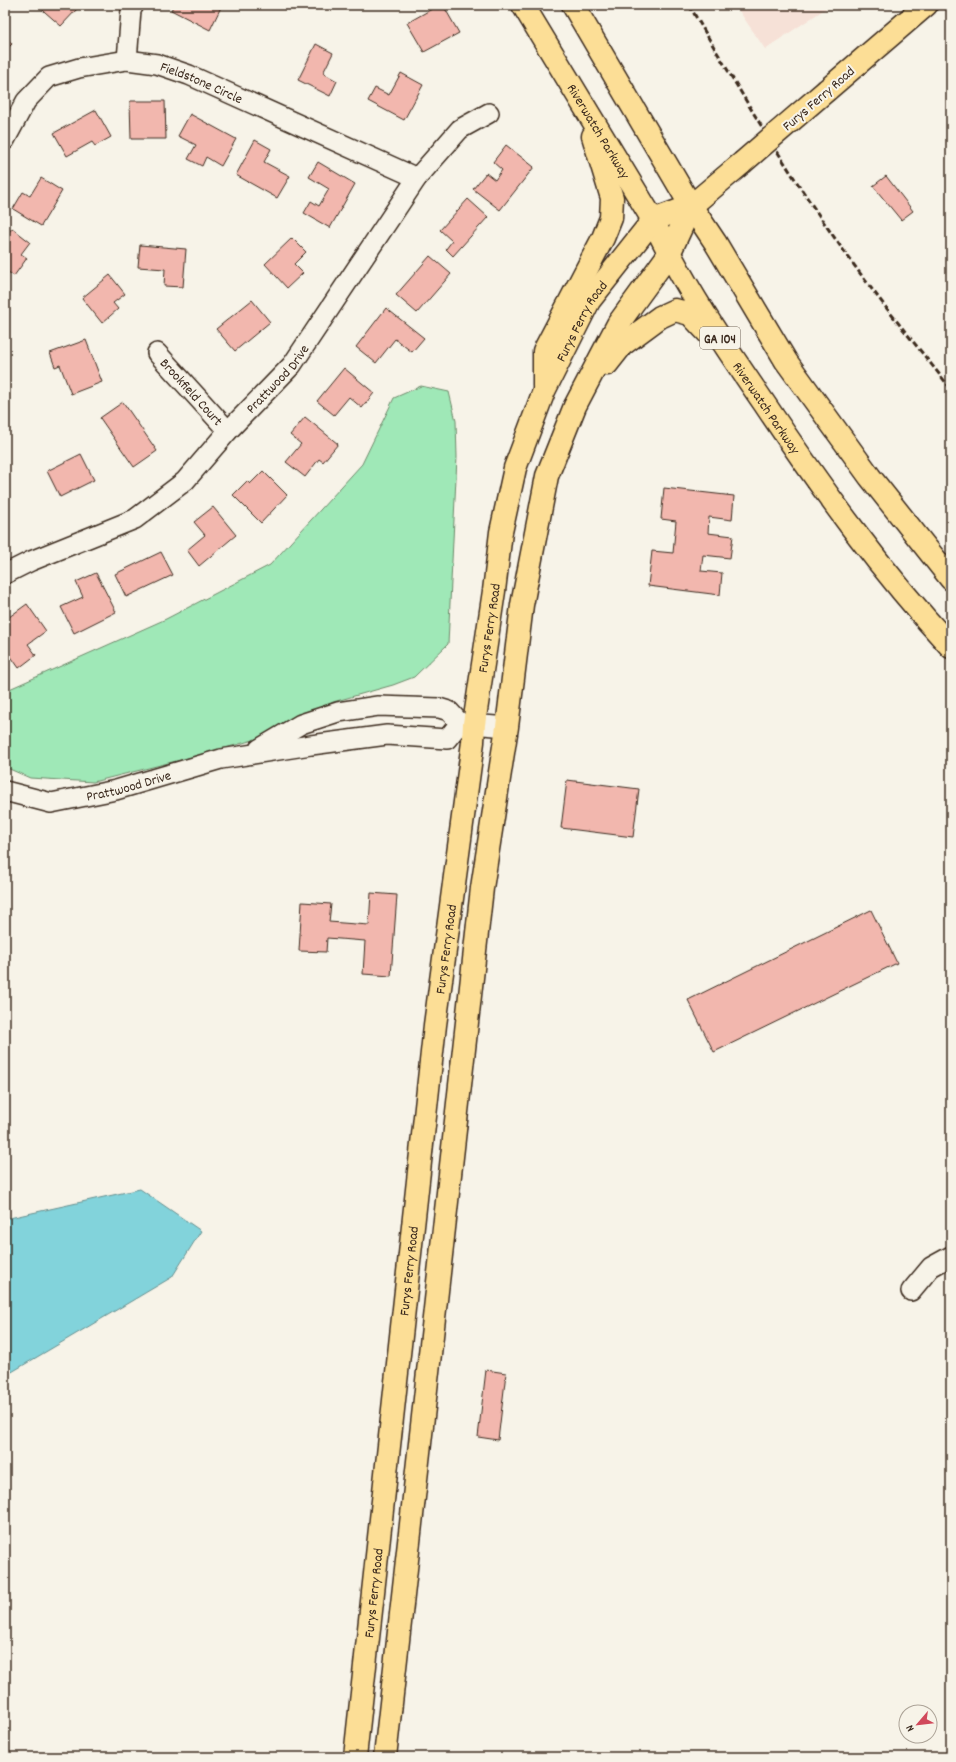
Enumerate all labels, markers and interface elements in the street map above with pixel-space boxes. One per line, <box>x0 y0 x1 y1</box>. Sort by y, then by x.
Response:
street label: Fieldstone Circle <box>157 58 245 110</box>
street label: Furys Ferry Road <box>779 62 860 137</box>
street label: Riverwatch Parkway <box>561 81 634 183</box>
street label: Furys Ferry Road <box>552 277 613 366</box>
road number: GA 104 <box>700 327 740 349</box>
street label: Prattwood Drive <box>242 341 315 419</box>
street label: Brookfield Court <box>154 354 227 431</box>
street label: Riverwatch Parkway <box>727 359 804 459</box>
street label: Furys Ferry Road <box>474 582 507 674</box>
street label: Prattwood Drive <box>85 766 174 808</box>
street label: Furys Ferry Road <box>431 903 463 995</box>
street label: Furys Ferry Road <box>395 1225 425 1317</box>
street label: Furys Ferry Road <box>360 1547 390 1639</box>
north arrow <box>898 1704 938 1744</box>
text: N <box>902 1721 919 1734</box>

